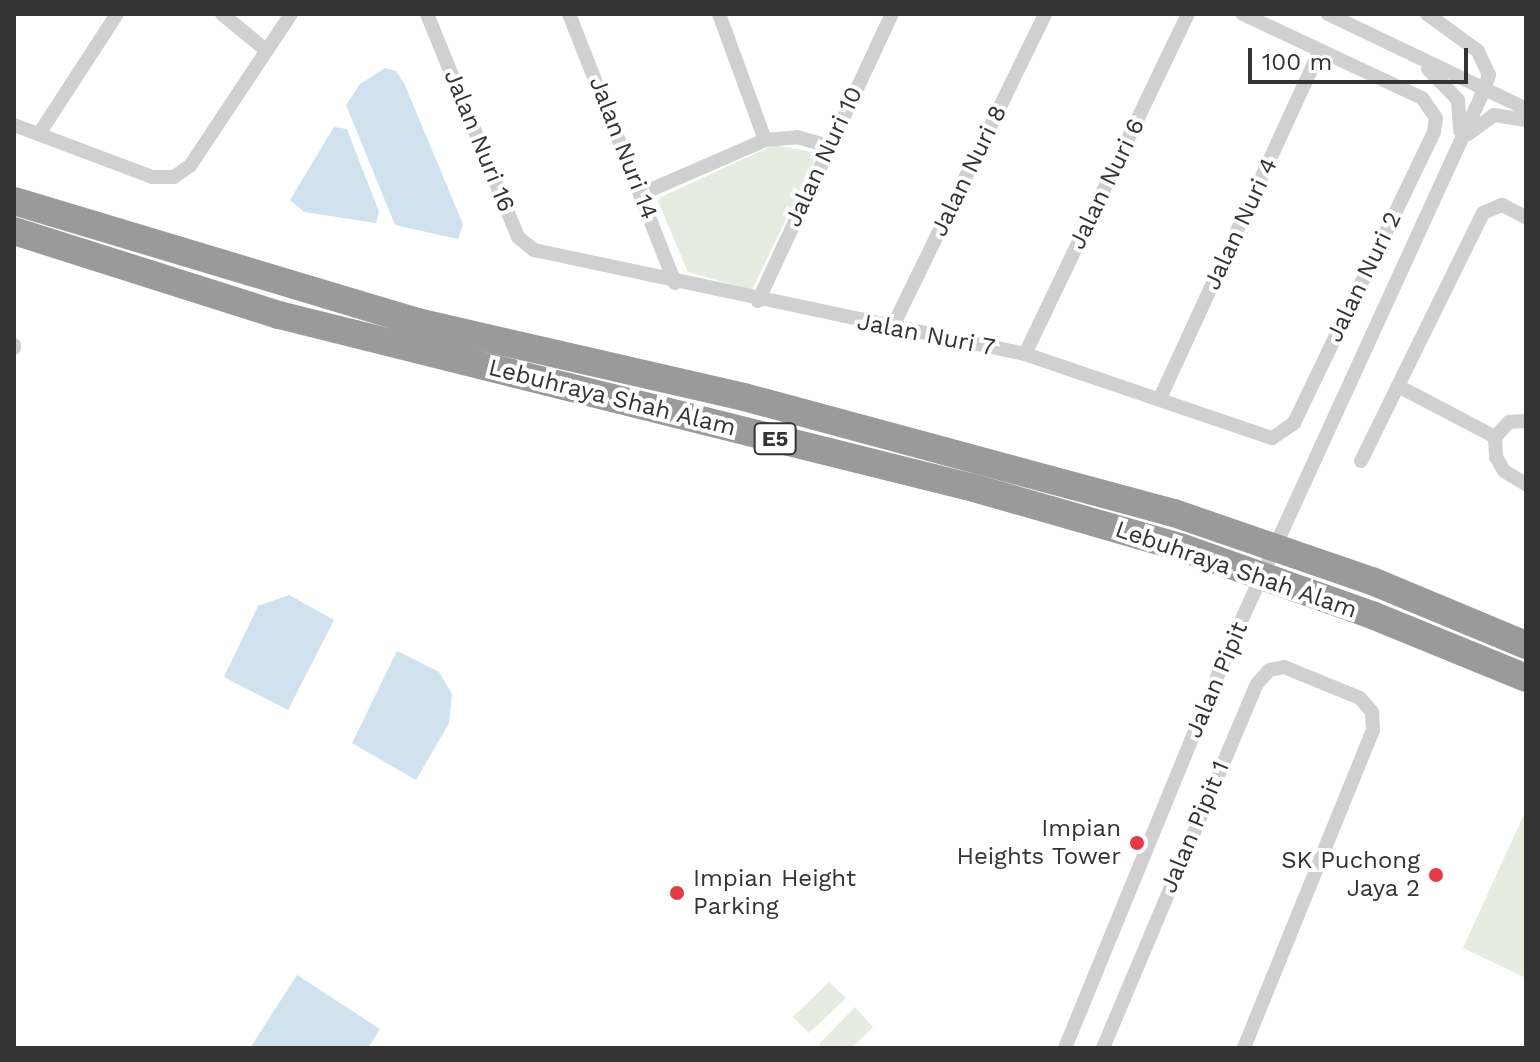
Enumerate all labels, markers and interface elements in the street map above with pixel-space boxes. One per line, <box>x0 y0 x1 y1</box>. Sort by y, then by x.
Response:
scale bar <box>1252 32 1472 82</box>
text: 100 m <box>1262 48 1332 76</box>
street label: Jalan Nuri 16 <box>437 65 521 217</box>
street label: Jalan Nuri 14 <box>582 72 664 224</box>
street label: Jalan Nuri 10 <box>779 82 869 232</box>
street label: Jalan Nuri 8 <box>925 101 1013 241</box>
street label: Jalan Nuri 6 <box>1063 114 1151 254</box>
street label: Jalan Nuri 4 <box>1198 154 1284 294</box>
street label: Jalan Nuri 2 <box>1320 207 1408 347</box>
street label: Jalan Nuri 7 <box>854 307 998 363</box>
street label: Lebuhraya Shah Alam <box>485 353 739 443</box>
road number: E5 <box>753 421 797 457</box>
street label: Lebuhraya Shah Alam <box>1111 515 1361 625</box>
street label: Jalan Pipit <box>1180 618 1254 742</box>
street label: Jalan Pipit 1 <box>1154 757 1236 897</box>
place label: Impian Heights Tower <box>956 815 1121 871</box>
marker: Impian Heights Tower <box>1128 834 1146 852</box>
place label: SK Puchong Jaya 2 <box>1281 847 1420 903</box>
place label: Impian Height Parking <box>693 865 856 921</box>
marker: SK Puchong Jaya 2 <box>1427 866 1445 884</box>
marker: Impian Height Parking <box>668 884 686 902</box>

